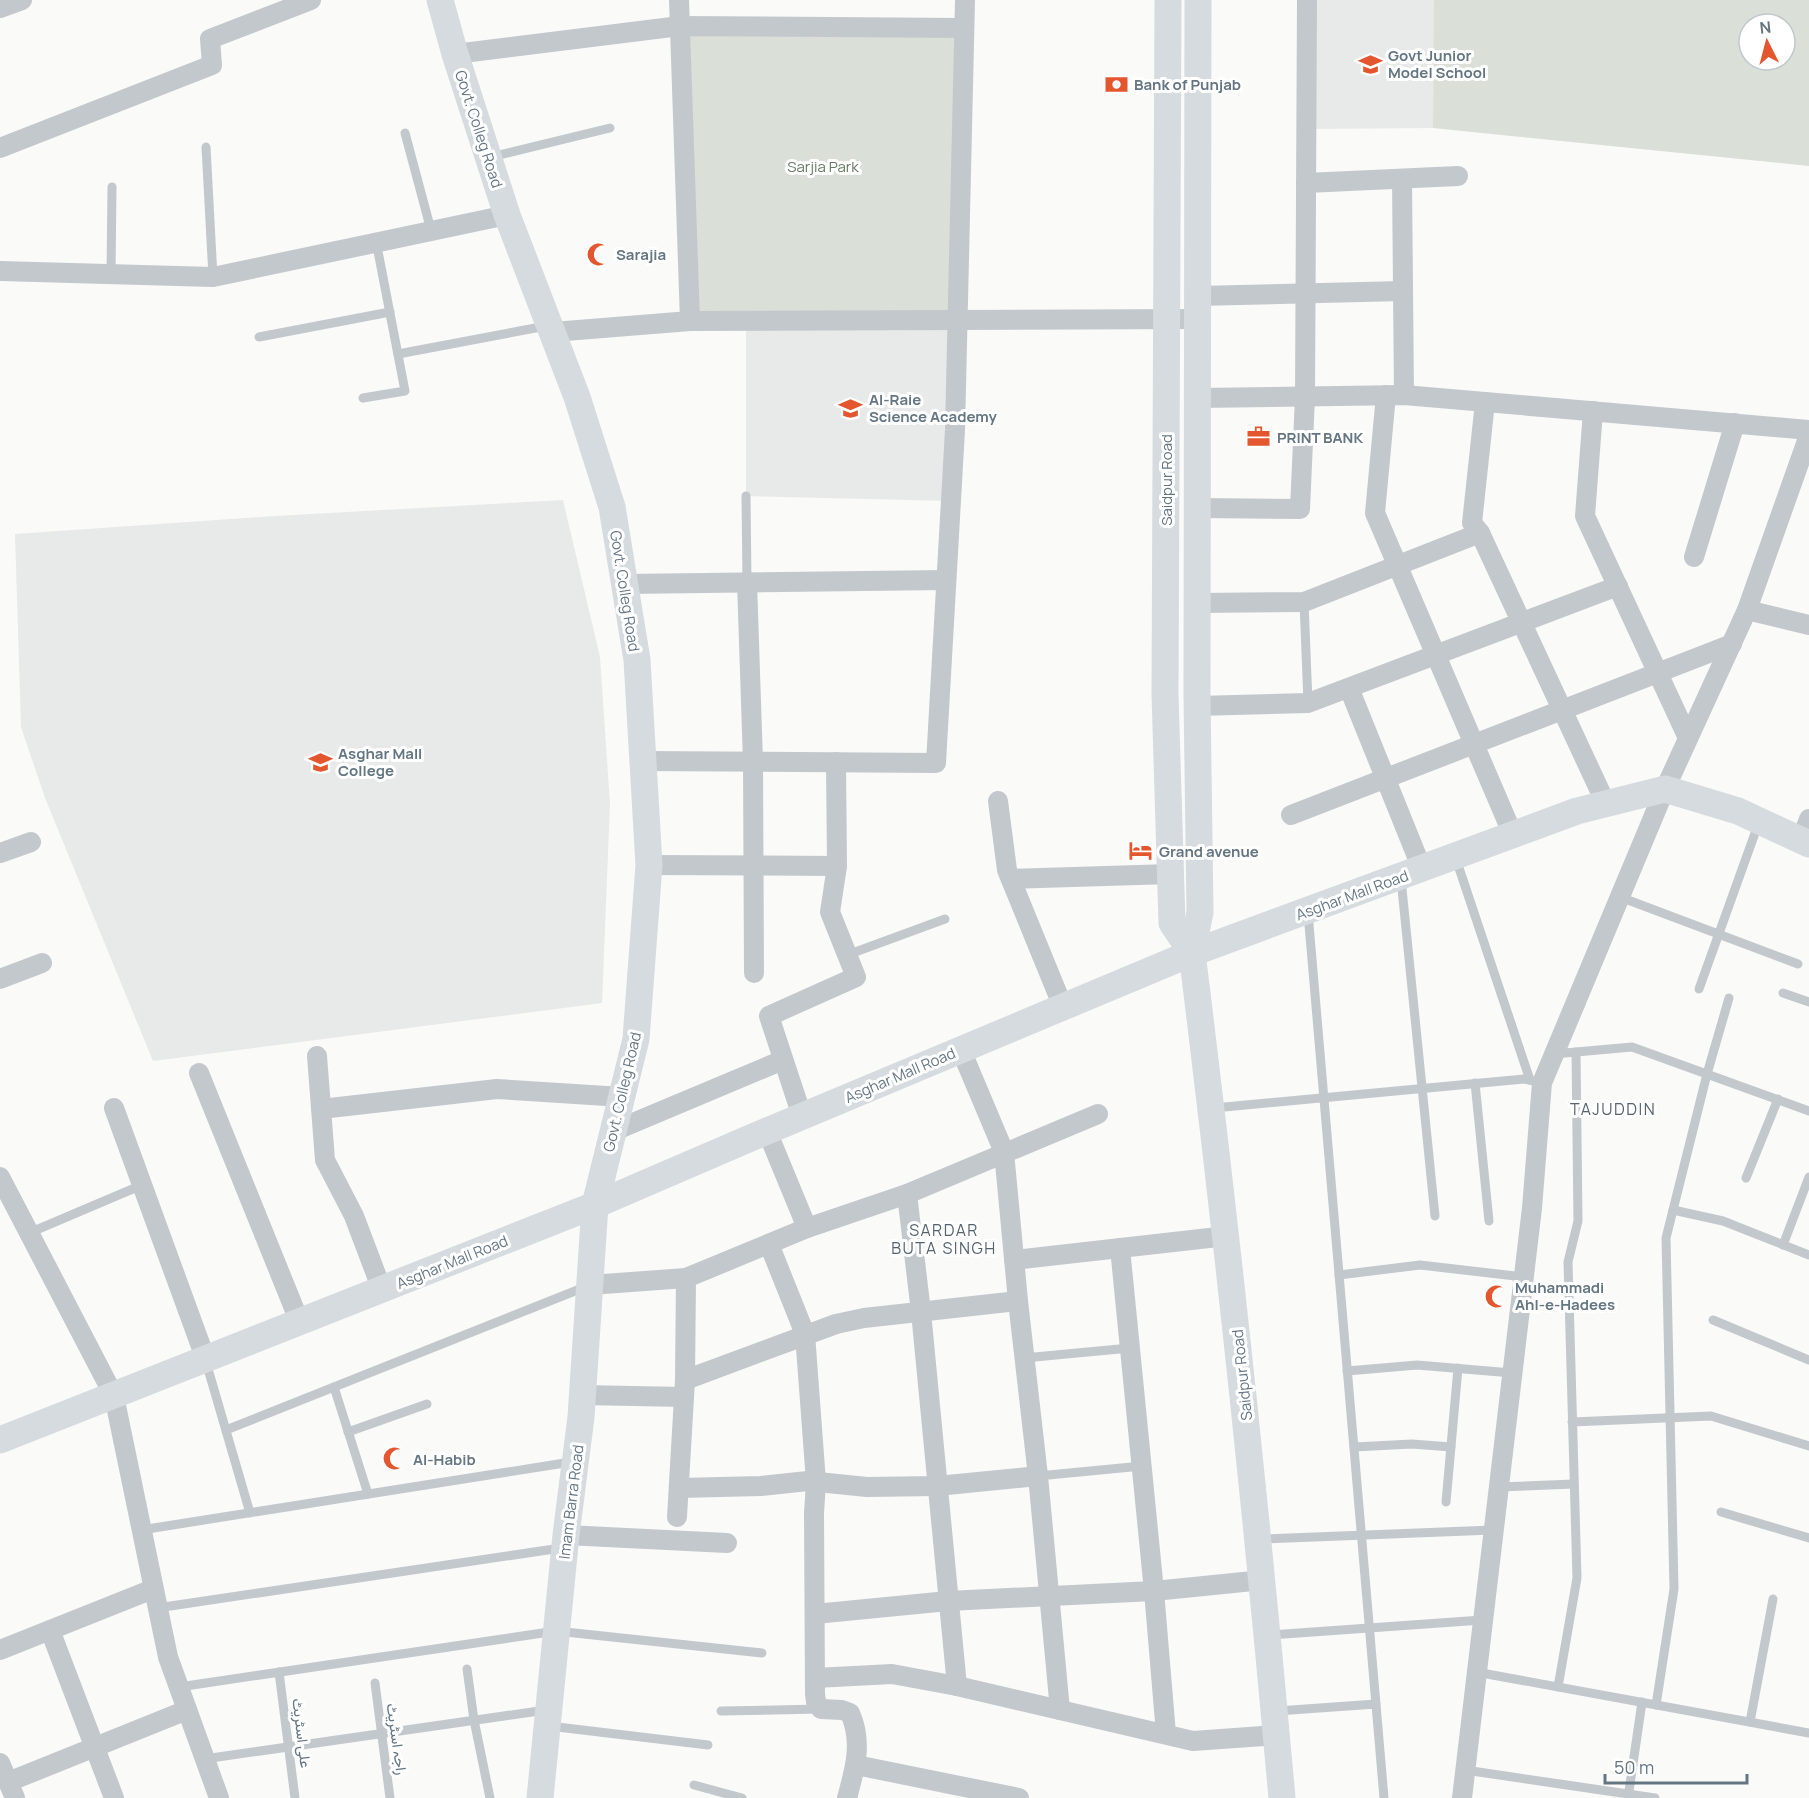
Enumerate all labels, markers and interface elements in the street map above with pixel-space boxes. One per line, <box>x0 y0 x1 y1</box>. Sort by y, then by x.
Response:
north arrow <box>1737 12 1797 72</box>
text: N <box>1759 16 1772 39</box>
place label: Govt Junior Model School <box>1388 45 1486 83</box>
school or university icon: Govt Junior Model School <box>1357 51 1383 77</box>
street label: Govt. Colleg Road <box>450 68 508 190</box>
bank icon: Bank of Punjab <box>1103 71 1129 97</box>
place label: Bank of Punjab <box>1134 74 1241 95</box>
park label: Sarjia Park <box>787 156 859 177</box>
mosque icon: Sarajia <box>585 241 611 267</box>
place label: Sarajia <box>616 244 666 265</box>
place label: Al-Raie Science Academy <box>869 389 997 427</box>
school or university icon: Al-Raie Science Academy <box>838 395 864 421</box>
office icon: PRINT BANK <box>1246 424 1272 450</box>
place label: PRINT BANK <box>1277 427 1363 448</box>
street label: Saidpur Road <box>1156 434 1177 526</box>
street label: Govt. Colleg Road <box>605 529 645 653</box>
place label: Asghar Mall College <box>338 743 422 781</box>
school or university icon: Asghar Mall College <box>307 749 333 775</box>
hotel icon: Grand avenue <box>1128 838 1154 864</box>
place label: Grand avenue <box>1159 841 1259 862</box>
street label: Asghar Mall Road <box>1293 865 1411 925</box>
street label: Govt. Colleg Road <box>598 1030 646 1154</box>
street label: Asghar Mall Road <box>841 1042 959 1108</box>
district label: TAJUDDIN <box>1570 1098 1656 1120</box>
district label: SARDAR BUTA SINGH <box>891 1219 997 1259</box>
street label: Asghar Mall Road <box>393 1230 511 1294</box>
place label: Muhammadi Ahl-e-Hadees <box>1515 1277 1615 1315</box>
mosque icon: Muhammadi Ahl-e-Hadees <box>1484 1283 1510 1309</box>
street label: Saidpur Road <box>1227 1328 1257 1422</box>
street label: Imam Barra Road <box>554 1444 588 1560</box>
mosque icon: Al-Habib <box>382 1446 408 1472</box>
place label: Al-Habib <box>413 1449 476 1470</box>
street label: علی اسٹریٹ <box>287 1697 317 1769</box>
street label: راجہ اسٹریٹ <box>382 1702 412 1776</box>
scale bar <box>1605 1747 1748 1785</box>
text: 50 m <box>1614 1755 1654 1779</box>

